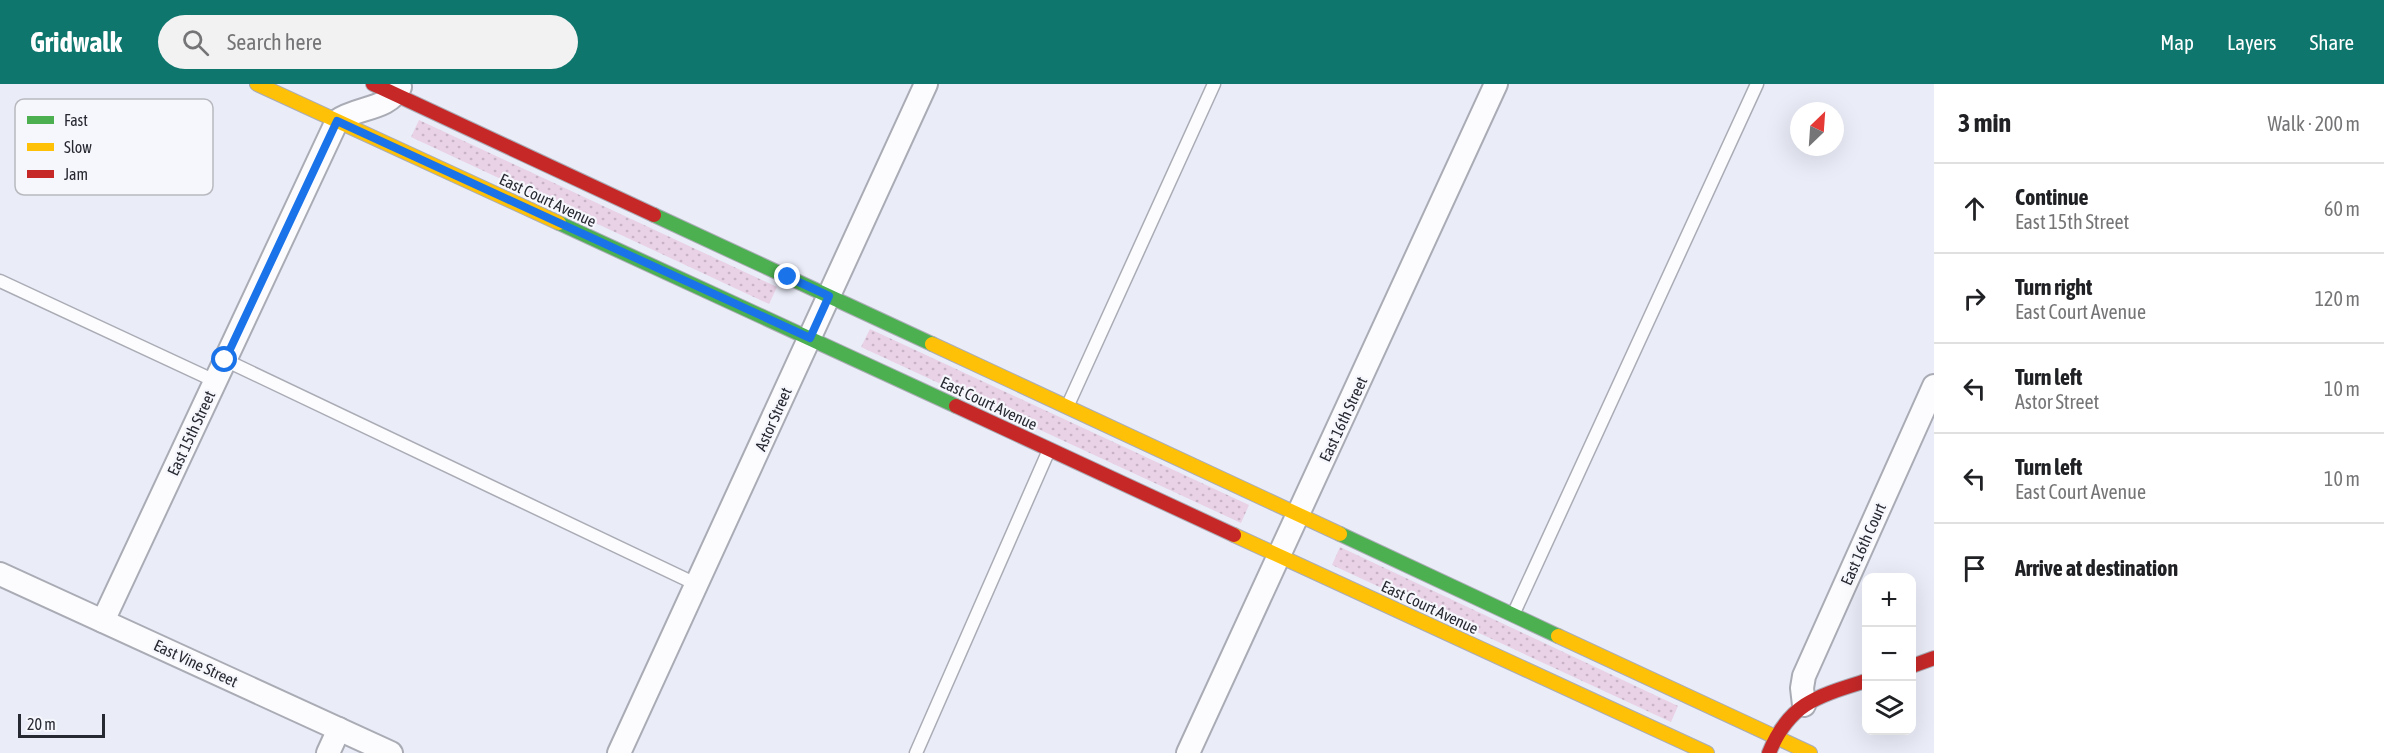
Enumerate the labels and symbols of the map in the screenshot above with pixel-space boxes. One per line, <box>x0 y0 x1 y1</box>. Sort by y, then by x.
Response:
legend <box>15 99 213 195</box>
north arrow <box>1790 102 1844 156</box>
text: Fast <box>64 111 88 129</box>
text: Slow <box>64 138 92 156</box>
text: Jam <box>64 165 88 183</box>
street label: East Court Avenue <box>497 170 599 230</box>
route end <box>774 263 800 289</box>
route start <box>211 346 237 372</box>
street label: East Court Avenue <box>938 373 1040 433</box>
street label: East 16th Street <box>1316 373 1371 464</box>
street label: Astor Street <box>751 384 795 453</box>
street label: East 15th Street <box>164 387 219 478</box>
street label: East 16th Court <box>1837 500 1889 588</box>
street label: East Court Avenue <box>1379 577 1481 637</box>
street label: East Vine Street <box>151 636 241 690</box>
scale bar <box>18 711 105 738</box>

